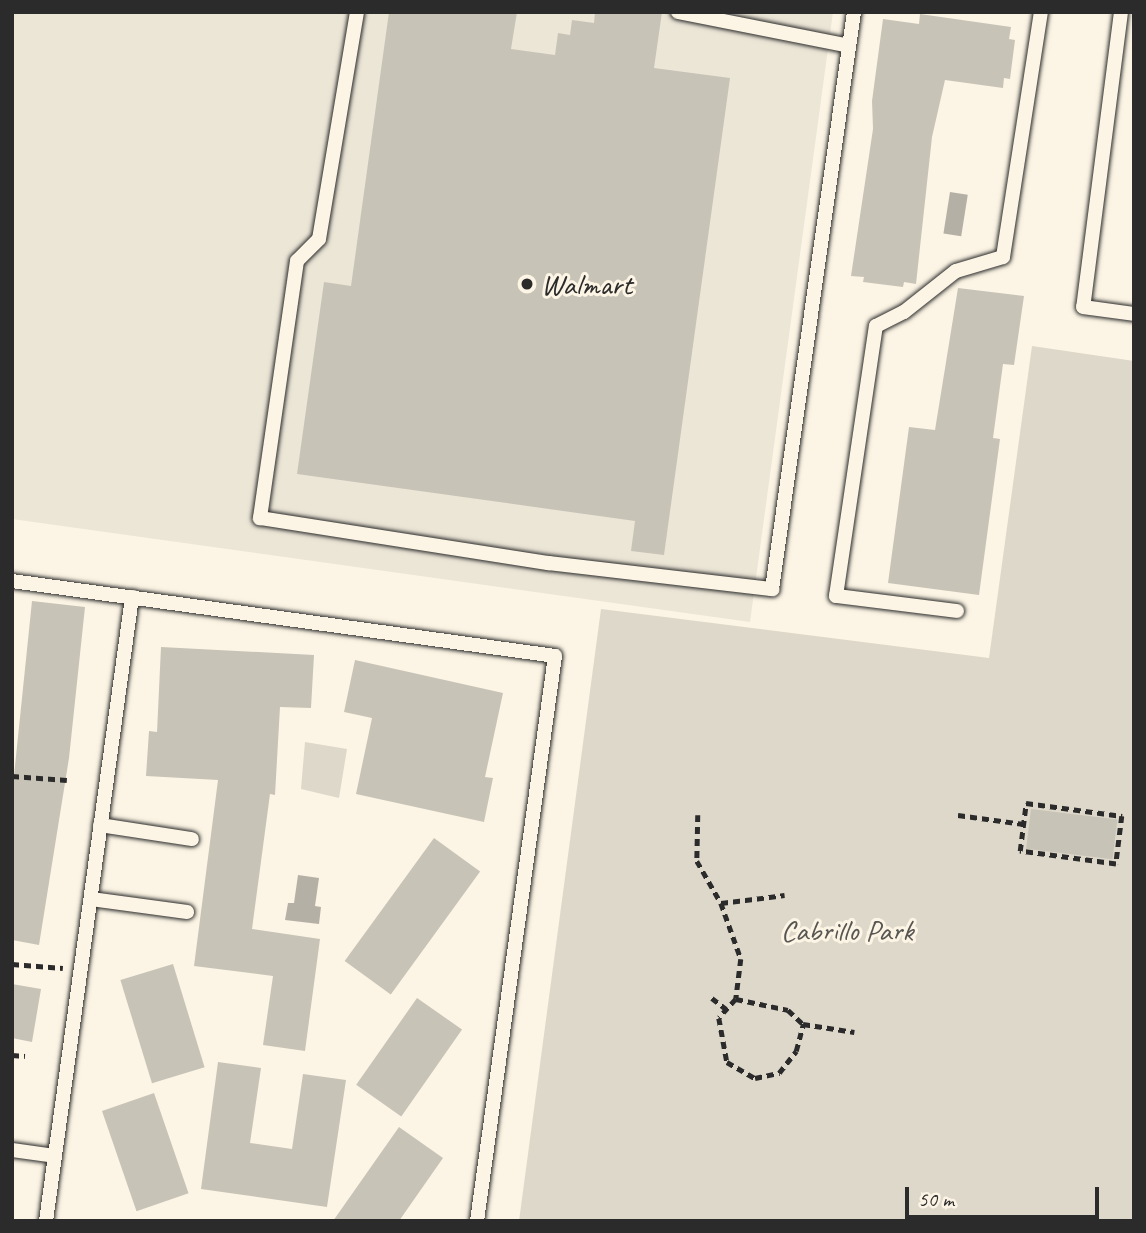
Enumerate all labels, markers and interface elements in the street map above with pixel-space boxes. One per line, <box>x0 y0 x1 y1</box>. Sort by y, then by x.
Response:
place label: Walmart <box>541 266 632 302</box>
marker: Walmart <box>519 276 535 292</box>
park label: Cabrillo Park <box>781 912 913 948</box>
scale bar <box>908 1174 1102 1218</box>
text: 50 m <box>918 1186 954 1212</box>

